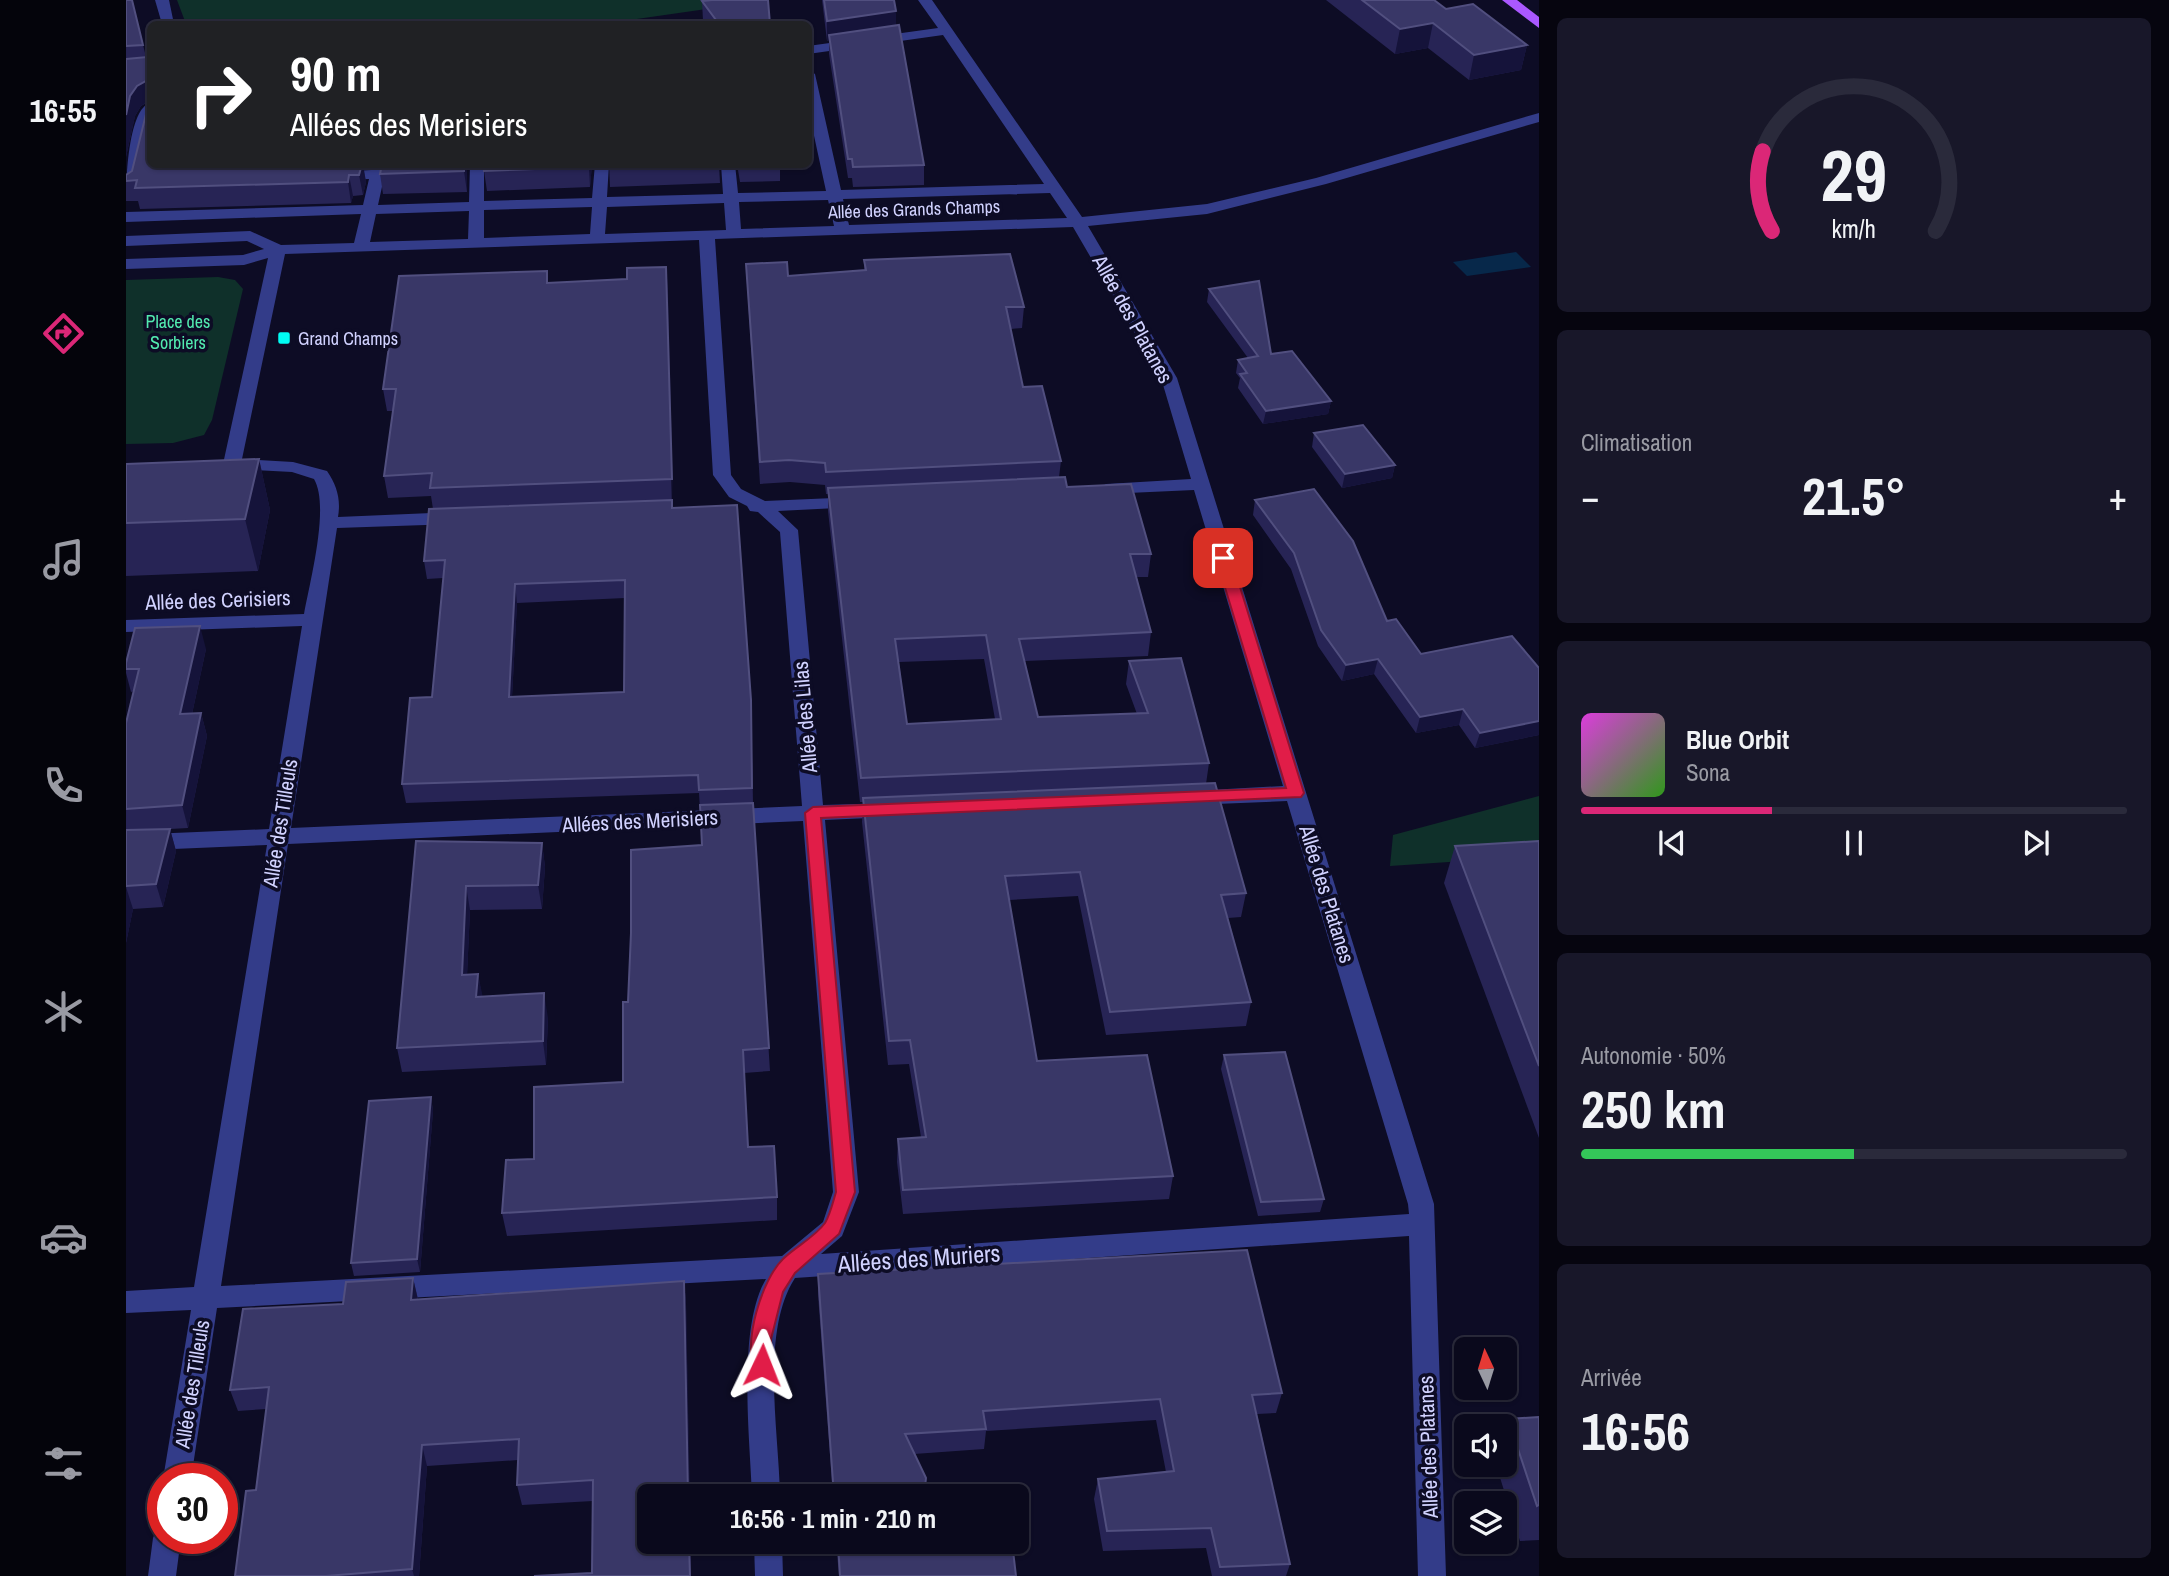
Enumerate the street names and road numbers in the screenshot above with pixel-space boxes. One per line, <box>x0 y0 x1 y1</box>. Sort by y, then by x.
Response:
street label: Allée des Grands Champs <box>826 194 1001 225</box>
street label: Allée des Platanes <box>1085 249 1180 388</box>
street label: Allée des Cerisiers <box>144 583 291 617</box>
street label: Allée des Lilas <box>786 660 824 775</box>
street label: Allée des Tilleuls <box>255 757 304 890</box>
street label: Allées des Merisiers <box>560 802 719 840</box>
street label: Allée des Platanes <box>1292 821 1362 966</box>
street label: Allées des Muriers <box>836 1236 1001 1280</box>
street label: Allée des Tilleuls <box>167 1318 216 1451</box>
street label: Allée des Platanes <box>1411 1375 1445 1520</box>

